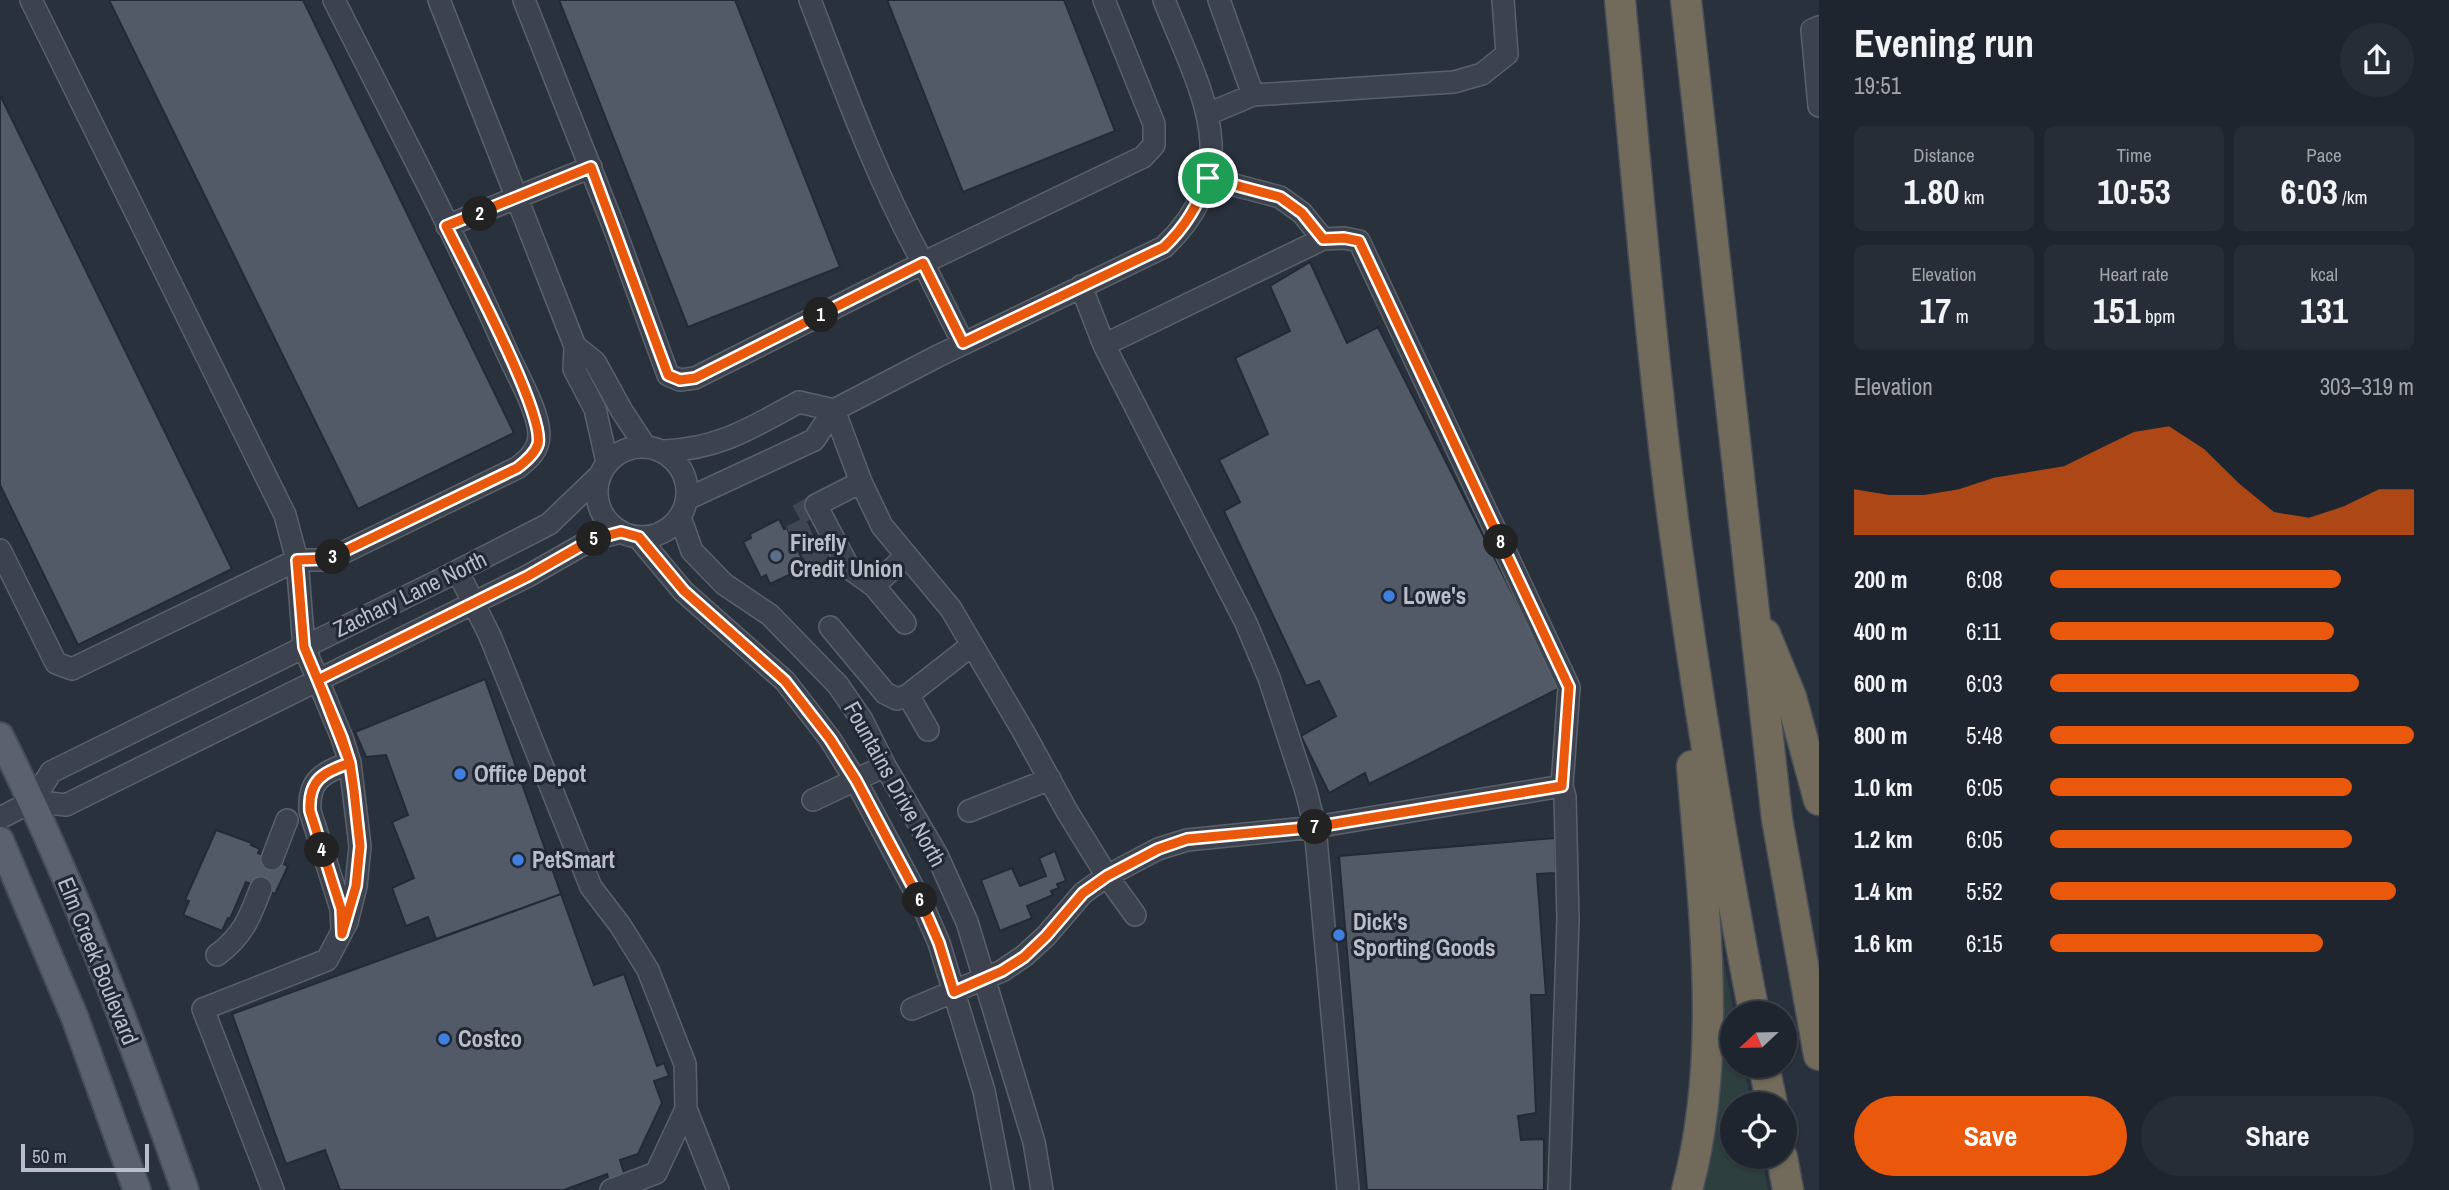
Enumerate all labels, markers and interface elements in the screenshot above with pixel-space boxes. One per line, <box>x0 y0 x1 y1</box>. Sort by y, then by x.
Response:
text: Evening run <box>1854 18 2034 69</box>
button: share <box>2340 23 2414 97</box>
text: 19:51 <box>1854 70 1901 101</box>
text: Distance <box>1913 142 1975 168</box>
text: Time <box>2116 142 2152 168</box>
text: Pace <box>2306 142 2342 168</box>
pin <box>1178 148 1238 208</box>
icon: arrive <box>1189 159 1227 197</box>
text: 1.80 <box>1904 168 1959 215</box>
text: 10:53 <box>2097 168 2171 215</box>
text: 6:03 <box>2281 168 2338 215</box>
text: km <box>1959 184 1984 210</box>
text: /km <box>2338 184 2367 210</box>
pin: 2 <box>462 196 498 232</box>
text: 2 <box>475 200 484 226</box>
text: Elevation <box>1912 261 1976 287</box>
text: Heart rate <box>2099 261 2169 287</box>
text: kcal <box>2310 261 2338 287</box>
text: 17 <box>1919 287 1951 334</box>
text: 151 <box>2093 287 2141 334</box>
text: 131 <box>2300 287 2348 334</box>
pin: 1 <box>804 298 838 332</box>
text: 1 <box>816 301 825 327</box>
text: m <box>1951 303 1969 329</box>
text: bpm <box>2141 303 2175 329</box>
text: Elevation <box>1854 371 1933 402</box>
text: 303–319 m <box>2320 371 2414 402</box>
pin: 5 <box>576 522 612 556</box>
pin: 8 <box>1484 524 1518 560</box>
text: 5 <box>589 525 598 551</box>
place label: Firefly Credit Union <box>790 527 903 584</box>
text: 8 <box>1496 528 1505 554</box>
pin: 3 <box>316 540 350 574</box>
street label: Zachary Lane North <box>328 543 491 644</box>
text: 3 <box>328 543 337 569</box>
marker: Firefly Credit Union <box>768 548 784 564</box>
text: 200 m <box>1854 564 1907 595</box>
text: 6:08 <box>1966 564 2003 595</box>
place label: Lowe's <box>1403 580 1466 611</box>
marker: Lowe's <box>1381 588 1397 604</box>
text: 400 m <box>1854 616 1907 647</box>
text: 6:11 <box>1966 616 2001 647</box>
text: 600 m <box>1854 668 1907 699</box>
text: 6:03 <box>1966 668 2003 699</box>
street label: Fountains Drive North <box>837 696 954 872</box>
text: 800 m <box>1854 720 1907 751</box>
text: 5:48 <box>1966 720 2003 751</box>
place label: Office Depot <box>474 758 586 789</box>
marker: Office Depot <box>452 766 468 782</box>
text: 1.0 km <box>1854 772 1913 803</box>
text: 6:05 <box>1966 772 2003 803</box>
pin: 7 <box>1298 810 1332 844</box>
text: 7 <box>1310 813 1319 839</box>
text: 1.2 km <box>1854 824 1913 855</box>
text: 6:05 <box>1966 824 2003 855</box>
pin: 4 <box>304 832 340 868</box>
text: 4 <box>317 836 326 862</box>
place label: PetSmart <box>532 844 615 875</box>
marker: PetSmart <box>510 852 526 868</box>
street label: Elm Creek Boulevard <box>51 872 146 1049</box>
text: 1.4 km <box>1854 876 1913 907</box>
text: 5:52 <box>1966 876 2003 907</box>
pin: 6 <box>902 883 937 918</box>
text: 6 <box>915 886 924 912</box>
place label: Dick's Sporting Goods <box>1353 906 1496 963</box>
marker: Dick's Sporting Goods <box>1331 927 1347 943</box>
text: 1.6 km <box>1854 928 1913 959</box>
text: 6:15 <box>1966 928 2003 959</box>
north arrow <box>1720 1001 1797 1078</box>
map controls <box>1720 1001 1797 1169</box>
place label: Costco <box>458 1023 522 1054</box>
marker: Costco <box>436 1031 452 1047</box>
button: locate <box>1720 1092 1797 1169</box>
button: Save <box>1854 1096 2127 1176</box>
button: Share <box>2141 1096 2414 1176</box>
scale bar <box>21 1141 149 1173</box>
text: 50 m <box>32 1143 67 1169</box>

